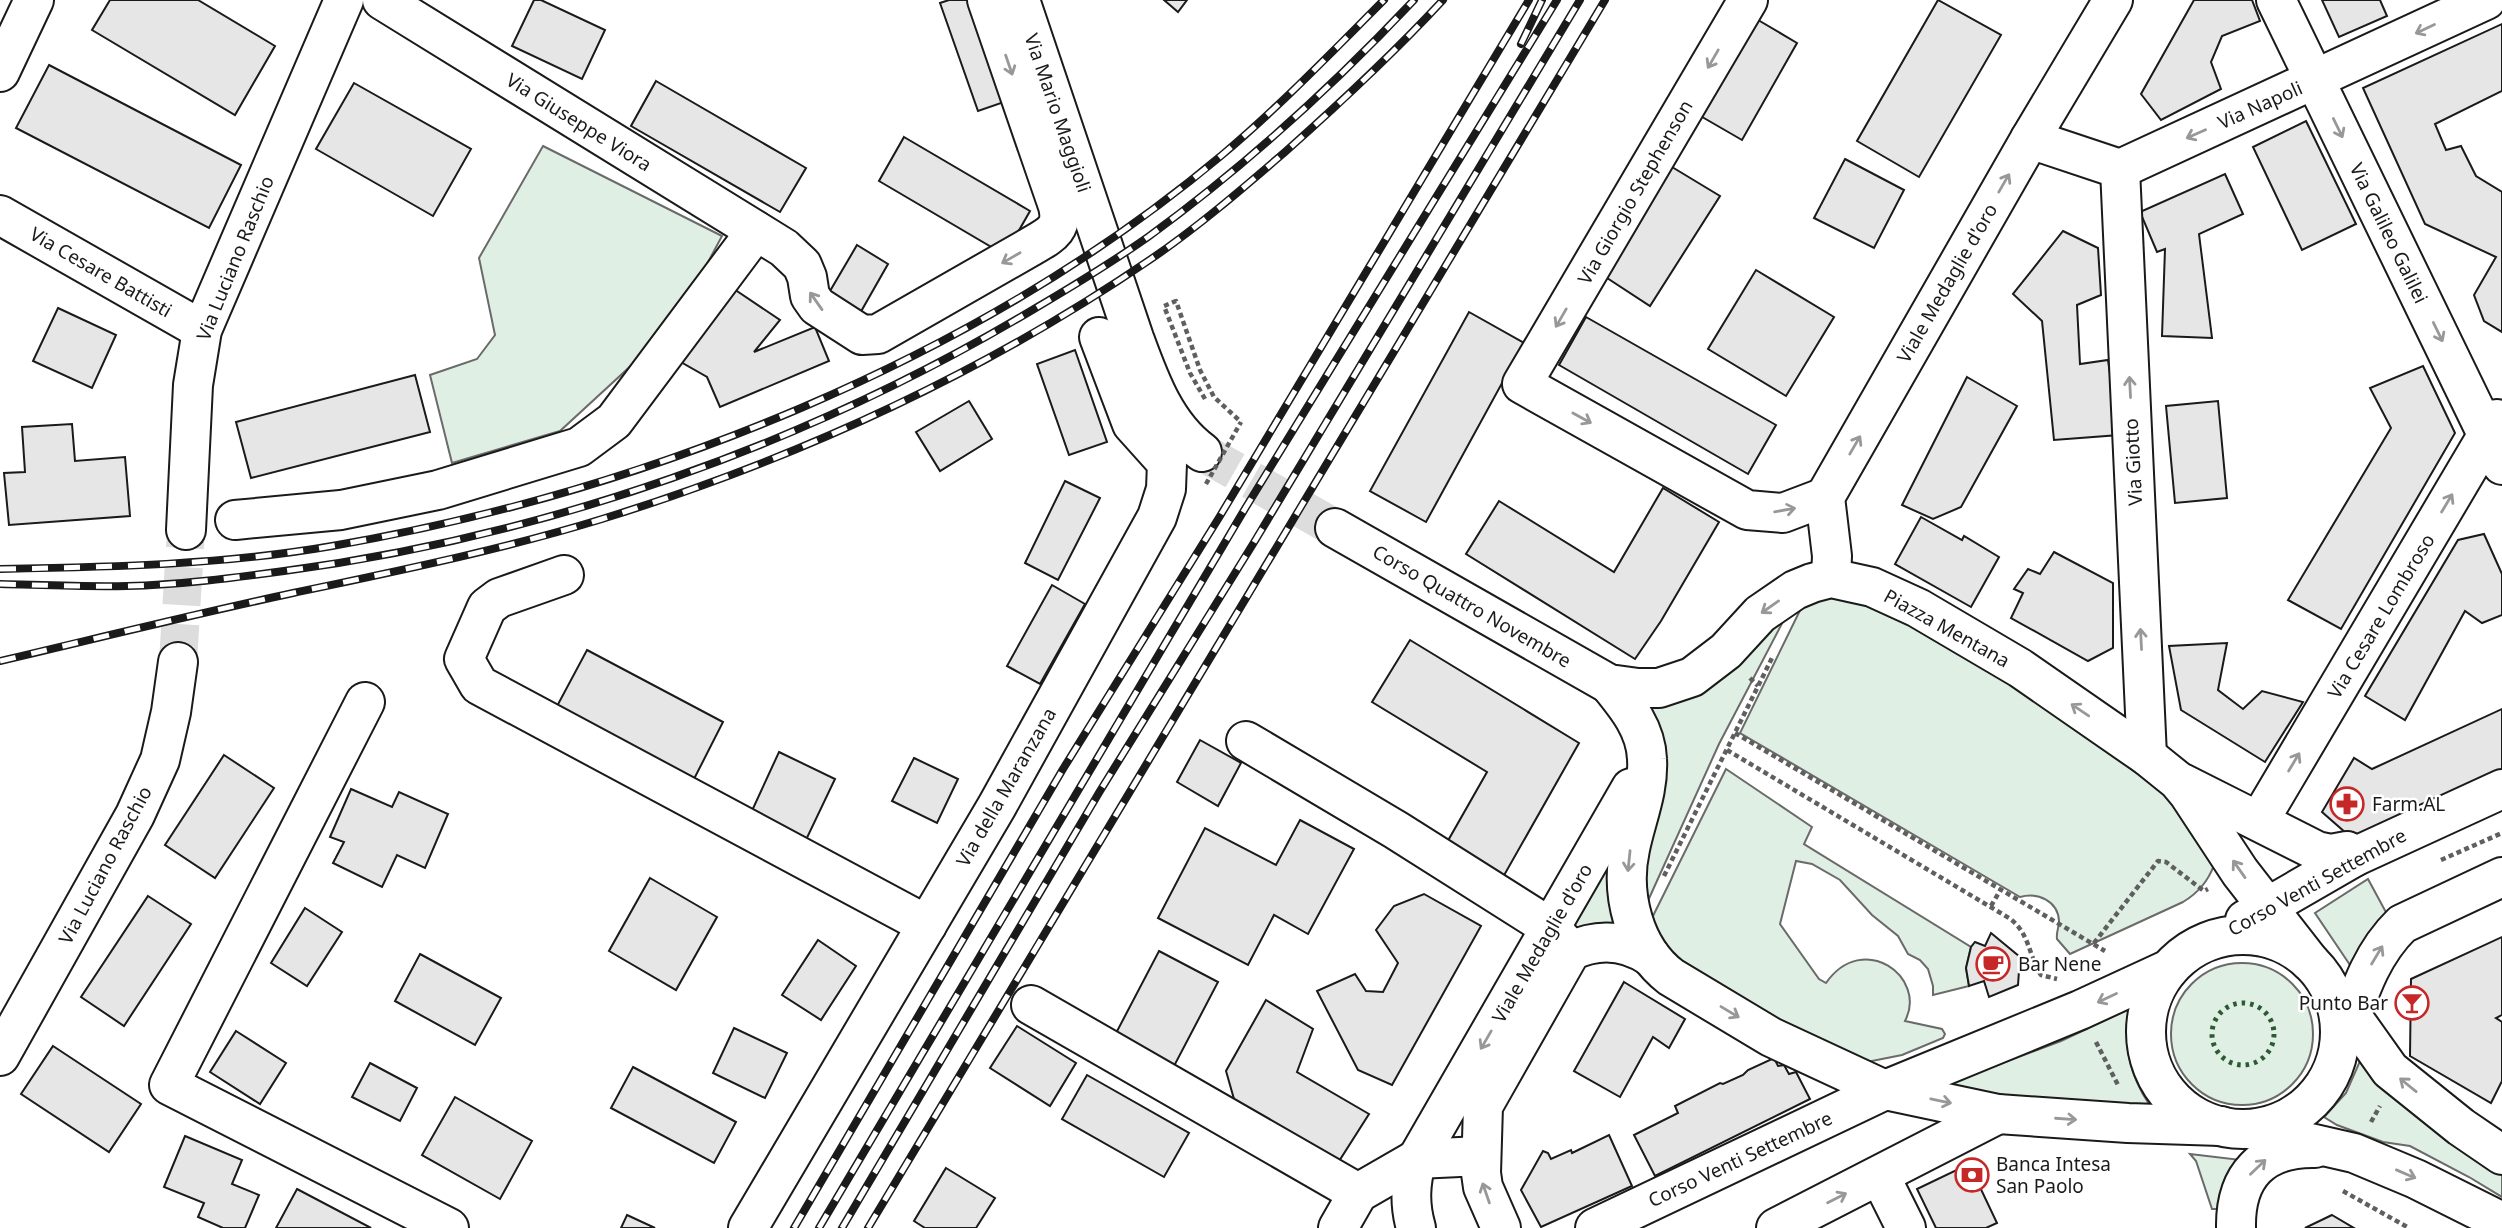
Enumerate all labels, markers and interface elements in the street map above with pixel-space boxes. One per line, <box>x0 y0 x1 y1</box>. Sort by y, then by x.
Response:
one-way arrow <box>2414 23 2436 36</box>
street label: Via Mario Maggioli <box>1019 30 1097 196</box>
one-way arrow <box>1706 48 1720 68</box>
one-way arrow <box>1004 53 1016 75</box>
street label: Via Giuseppe Viora <box>501 67 657 177</box>
street label: Via Napoli <box>2214 75 2306 135</box>
street label: Via Giorgio Stephenson <box>1571 95 1699 289</box>
one-way arrow <box>2332 117 2345 138</box>
one-way arrow <box>2186 128 2207 141</box>
street label: Via Galileo Galilei <box>2344 159 2434 307</box>
street label: Via Luciano Raschio <box>190 172 280 344</box>
one-way arrow <box>1997 174 2011 194</box>
street label: Viale Medaglie d'oro <box>1891 198 2003 368</box>
street label: Via Cesare Battisti <box>25 221 177 323</box>
one-way arrow <box>1001 251 1021 265</box>
one-way arrow <box>809 292 823 311</box>
one-way arrow <box>1554 308 1568 328</box>
one-way arrow <box>2431 321 2445 342</box>
one-way arrow <box>2123 377 2136 399</box>
one-way arrow <box>1571 411 1591 425</box>
street label: Via Giotto <box>2118 418 2148 506</box>
one-way arrow <box>1848 435 1862 455</box>
one-way arrow <box>2441 494 2455 514</box>
one-way arrow <box>1773 503 1795 516</box>
street label: Via Cesare Lombroso <box>2321 529 2441 703</box>
street label: Corso Quattro Novembre <box>1368 538 1576 674</box>
street label: Piazza Mentana <box>1879 583 2015 673</box>
one-way arrow <box>1761 600 1780 614</box>
one-way arrow <box>2135 628 2148 651</box>
street label: Via della Maranzana <box>950 703 1062 871</box>
one-way arrow <box>2071 703 2091 717</box>
one-way arrow <box>2287 753 2301 773</box>
street label: Via Luciano Raschio <box>52 782 158 948</box>
pharmacy icon: Farm.AL <box>2328 785 2366 823</box>
place label: Farm.AL <box>2372 791 2445 817</box>
street label: Corso Venti Settembre <box>2223 822 2411 942</box>
one-way arrow <box>1622 849 1635 872</box>
street label: Viale Medaglie d'oro <box>1486 858 1598 1028</box>
one-way arrow <box>2232 860 2246 879</box>
cafe icon: Bar Nene <box>1974 945 2012 983</box>
one-way arrow <box>2370 946 2384 966</box>
place label: Bar Nene <box>2018 951 2101 977</box>
bar icon: Punto Bar <box>2393 984 2431 1022</box>
place label: Punto Bar <box>2299 990 2388 1016</box>
one-way arrow <box>2097 992 2118 1005</box>
one-way arrow <box>1719 1006 1739 1020</box>
one-way arrow <box>1478 1029 1492 1049</box>
one-way arrow <box>2400 1077 2418 1092</box>
one-way arrow <box>1929 1095 1952 1109</box>
street label: Corso Venti Settembre <box>1644 1105 1836 1213</box>
one-way arrow <box>2054 1112 2077 1125</box>
place label: Banca Intesa San Paolo <box>1996 1151 2111 1199</box>
bank icon: Banca Intesa San Paolo <box>1953 1156 1991 1194</box>
one-way arrow <box>2249 1158 2266 1175</box>
one-way arrow <box>2395 1169 2416 1182</box>
one-way arrow <box>1479 1182 1491 1204</box>
one-way arrow <box>1826 1190 1847 1204</box>

